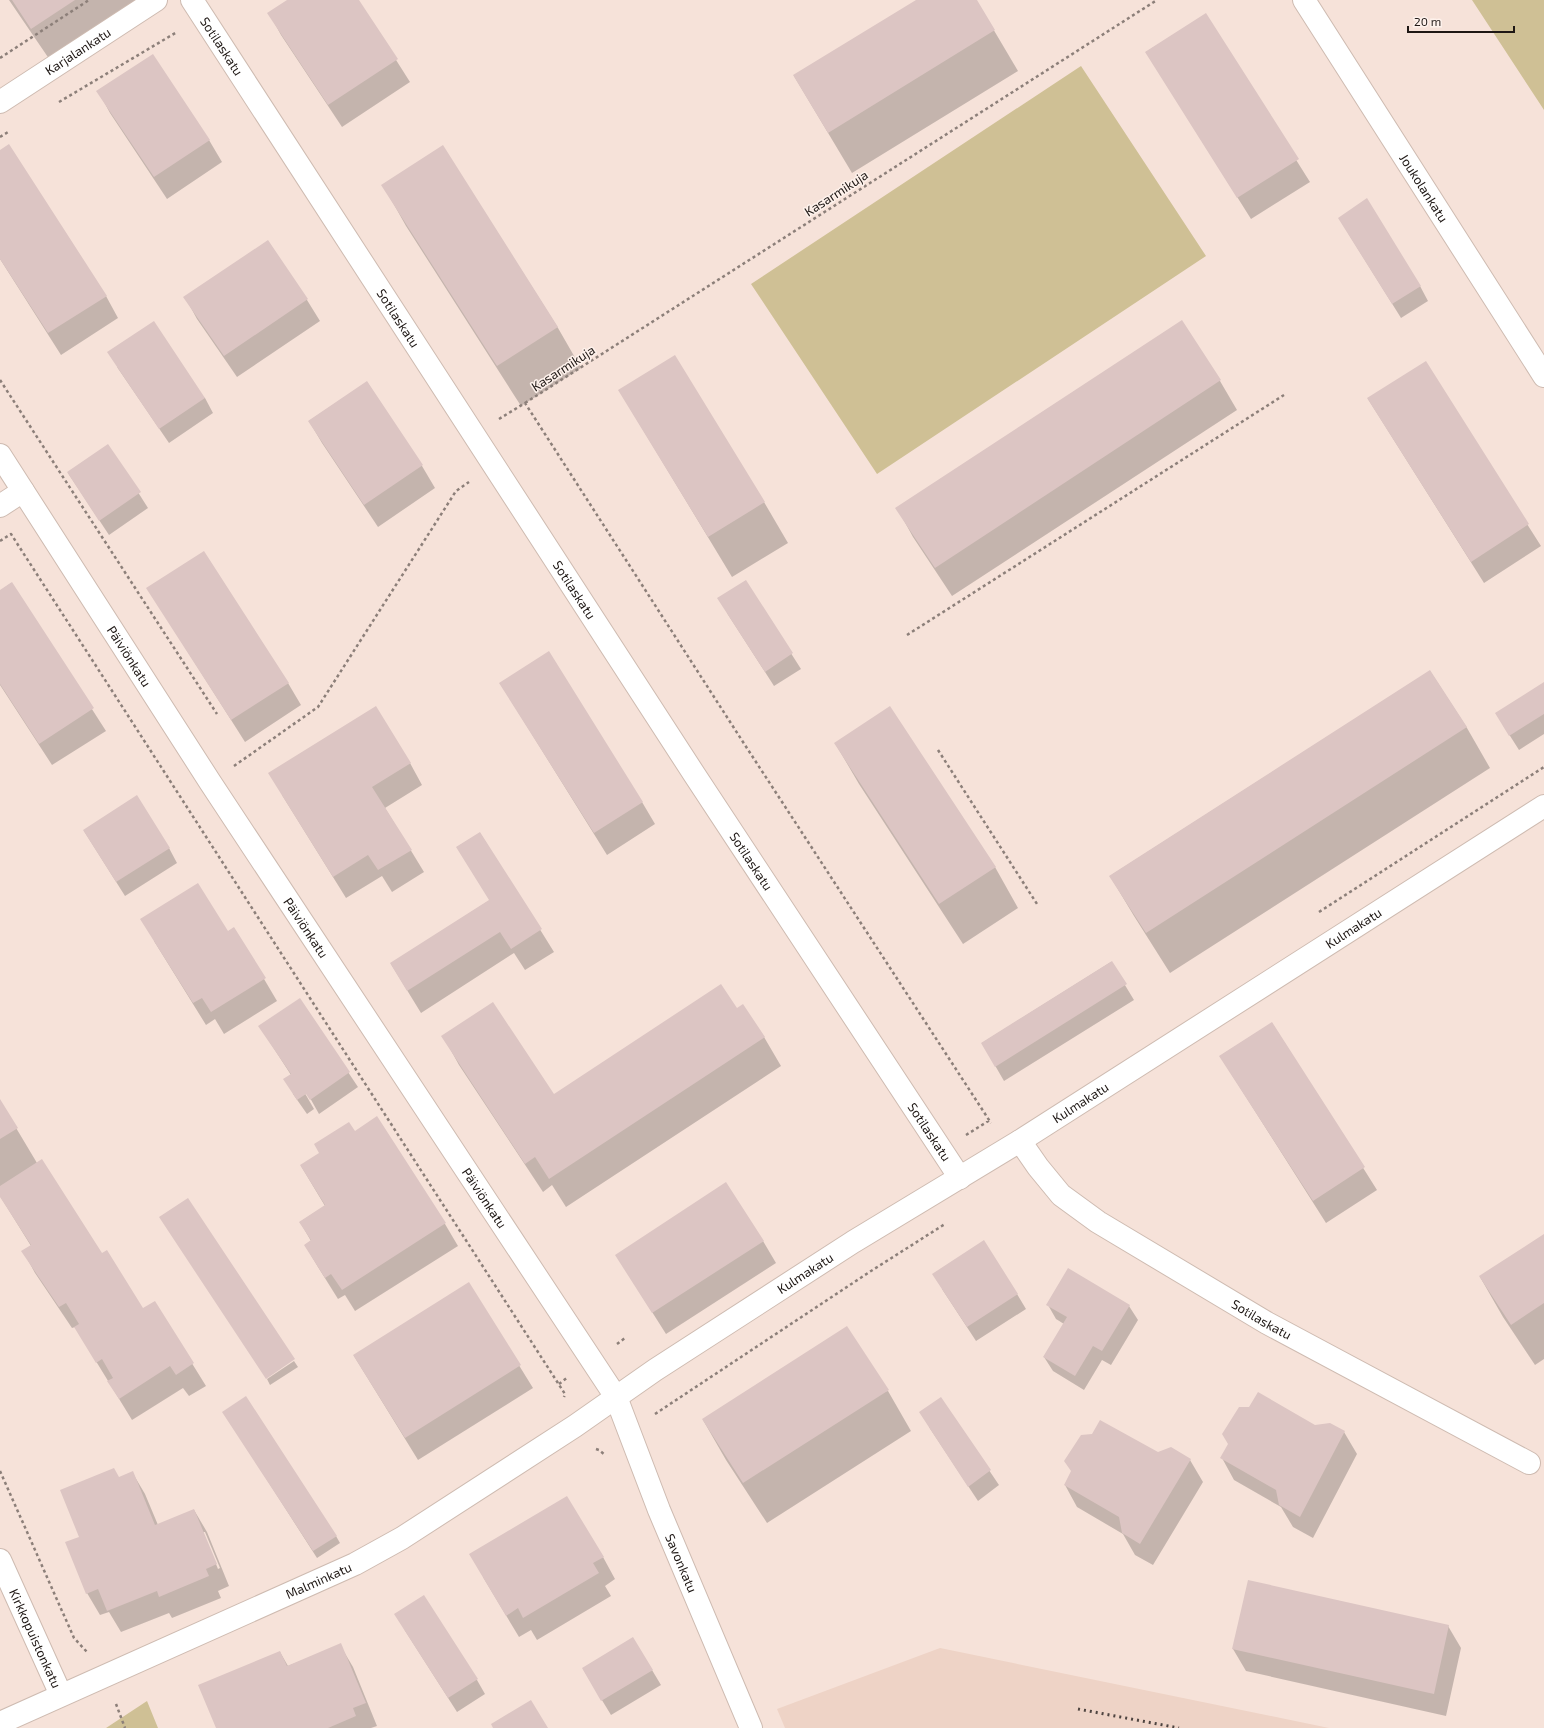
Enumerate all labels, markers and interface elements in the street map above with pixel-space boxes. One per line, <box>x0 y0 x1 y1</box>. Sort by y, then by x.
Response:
scale bar <box>1408 8 1514 34</box>
street label: Sotilaskatu <box>197 14 247 78</box>
text: 20 m <box>1414 14 1441 28</box>
street label: Karjalankatu <box>42 24 114 78</box>
street label: Joukolankatu <box>1396 151 1452 225</box>
street label: Kasarmikuja <box>801 166 871 220</box>
street label: Sotilaskatu <box>373 286 423 350</box>
street label: Kasarmikuja <box>528 341 598 395</box>
street label: Sotilaskatu <box>550 558 599 622</box>
street label: Päiviönkatu <box>104 623 155 690</box>
street label: Sotilaskatu <box>726 829 776 893</box>
street label: Päiviönkatu <box>280 894 332 961</box>
street label: Kulmakatu <box>1322 904 1384 952</box>
street label: Kulmakatu <box>1049 1079 1111 1126</box>
street label: Sotilaskatu <box>905 1100 955 1164</box>
street label: Päiviönkatu <box>459 1165 510 1231</box>
street label: Kulmakatu <box>774 1249 836 1297</box>
street label: Sotilaskatu <box>1229 1296 1294 1343</box>
street label: Savonkatu <box>662 1531 701 1595</box>
street label: Malminkatu <box>283 1559 354 1602</box>
street label: Kirkkopuistonkatu <box>6 1586 65 1691</box>

